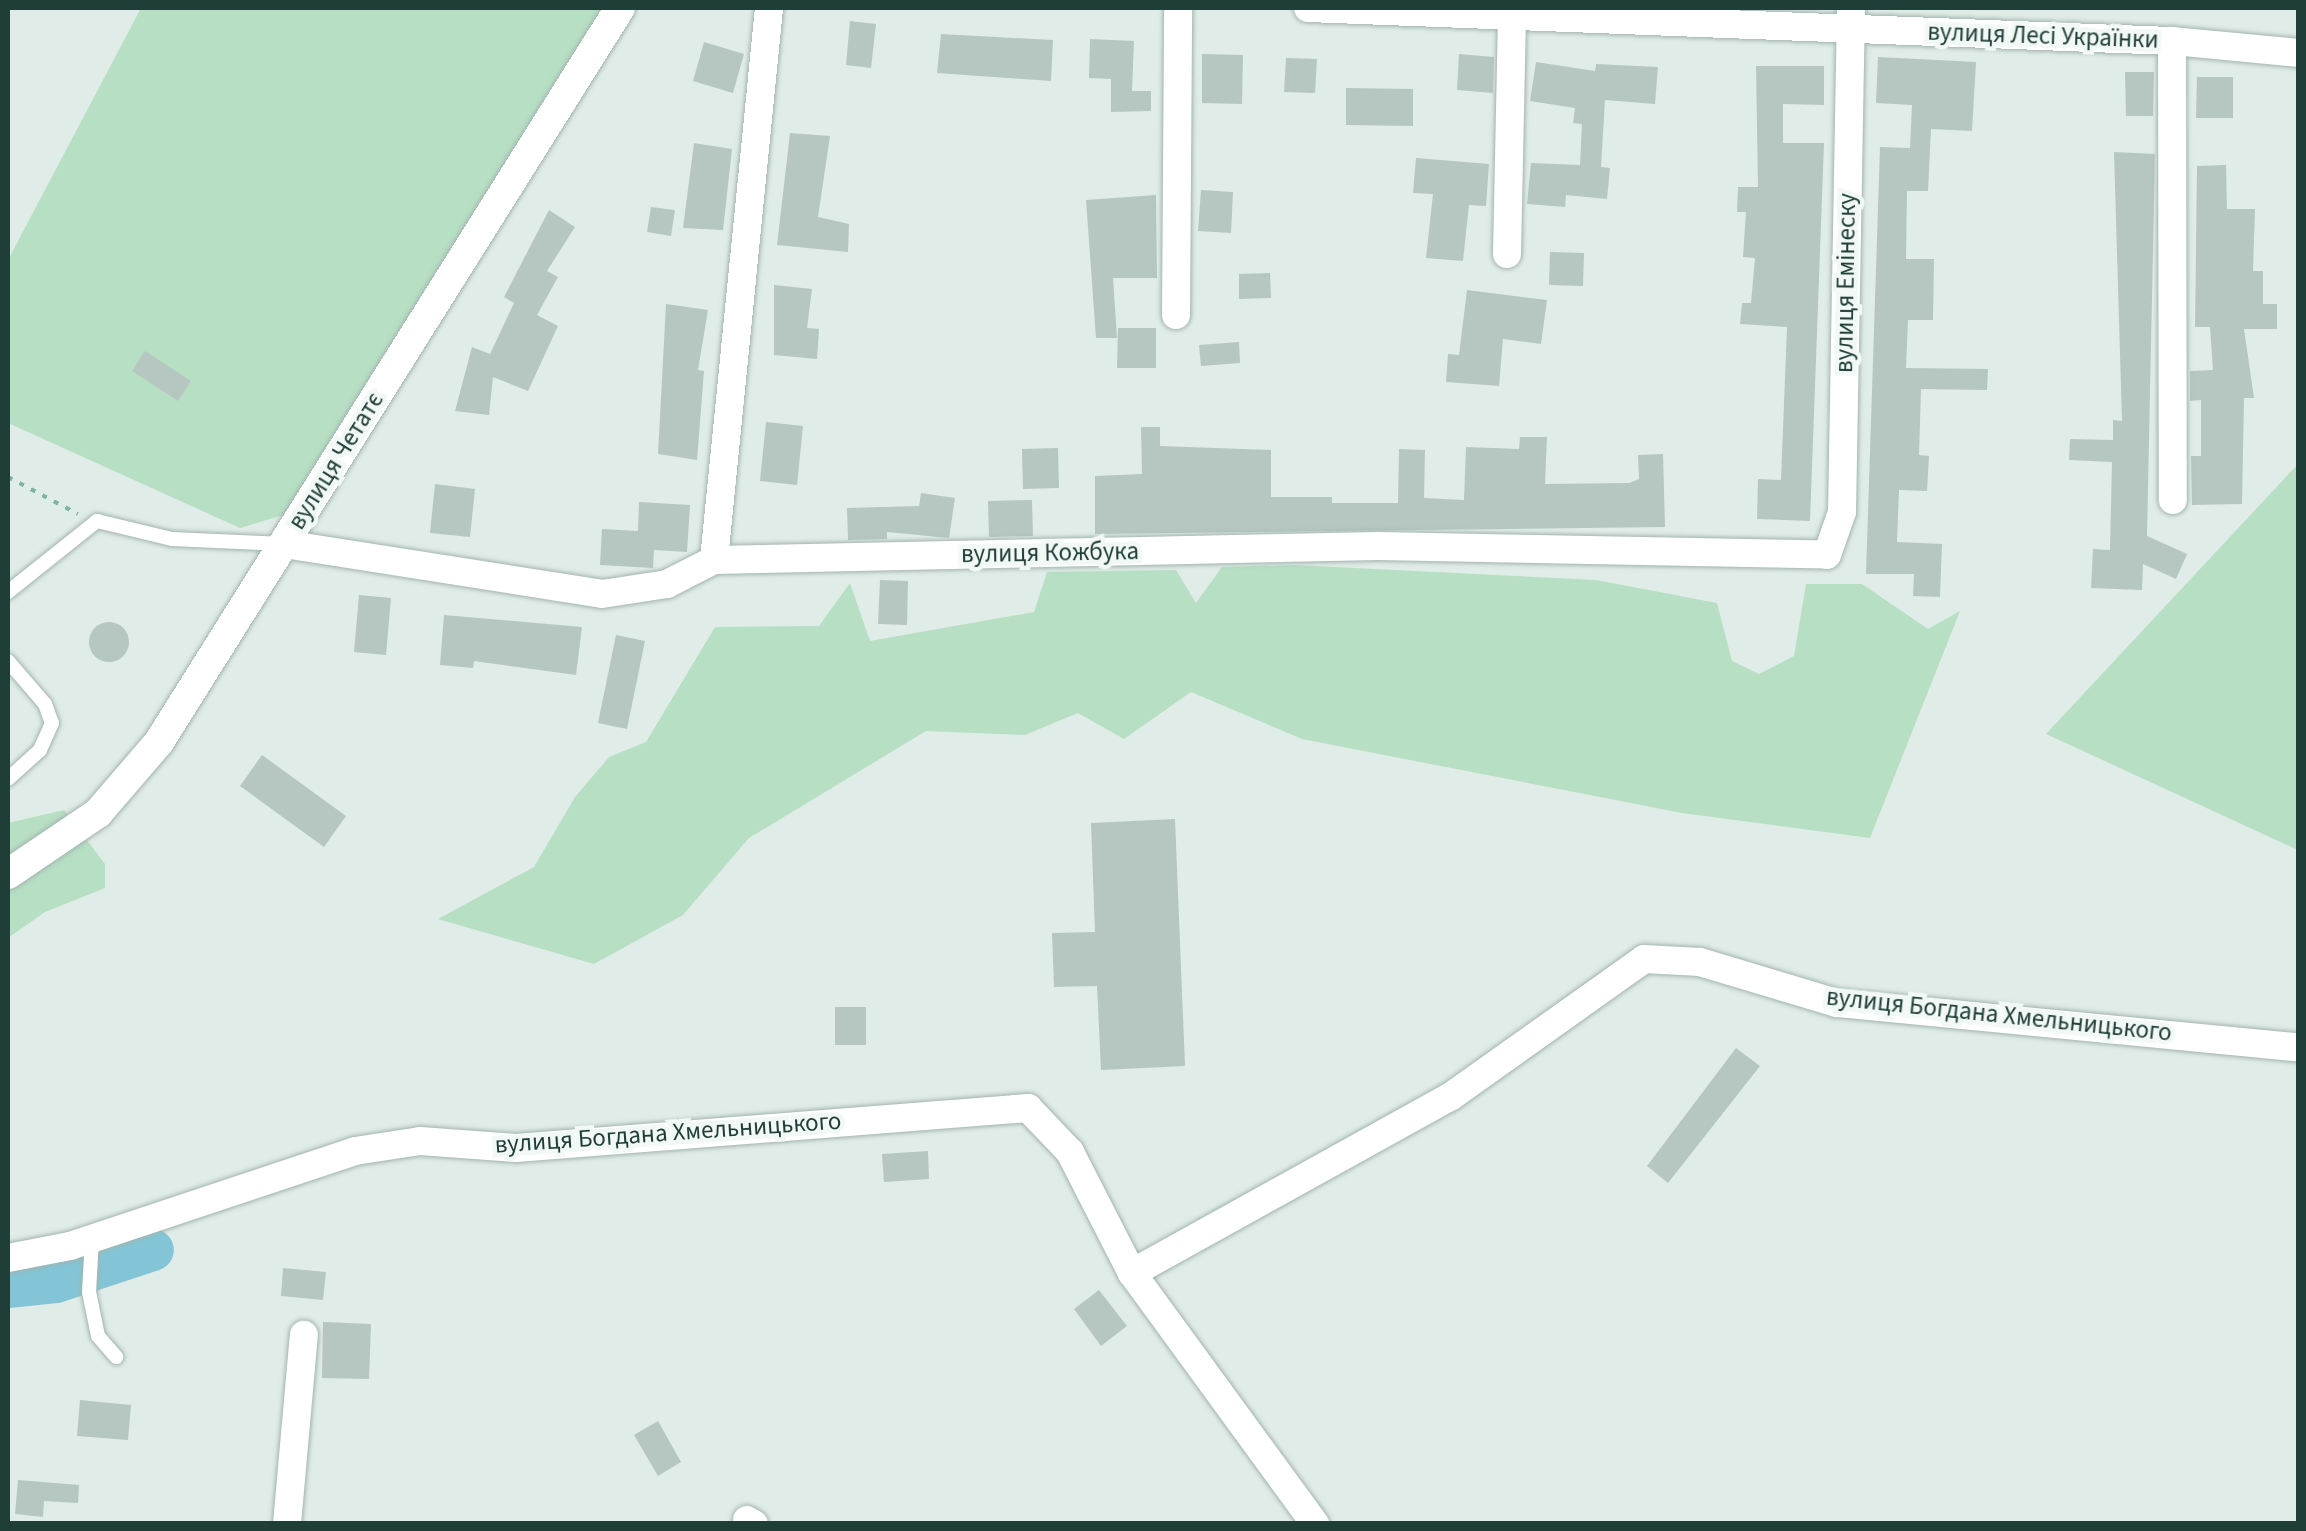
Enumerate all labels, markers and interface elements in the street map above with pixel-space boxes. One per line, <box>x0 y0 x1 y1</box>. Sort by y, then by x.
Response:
street label: вулиця Лесі Українки <box>1927 17 2159 55</box>
street label: вулиця Емінеску <box>1829 193 1863 373</box>
street label: вулиця Четатє <box>282 387 390 535</box>
street label: вулиця Кожбука <box>961 536 1139 570</box>
street label: вулиця Богдана Хмельницького <box>1825 982 2173 1048</box>
street label: вулиця Богдана Хмельницького <box>494 1106 842 1160</box>

